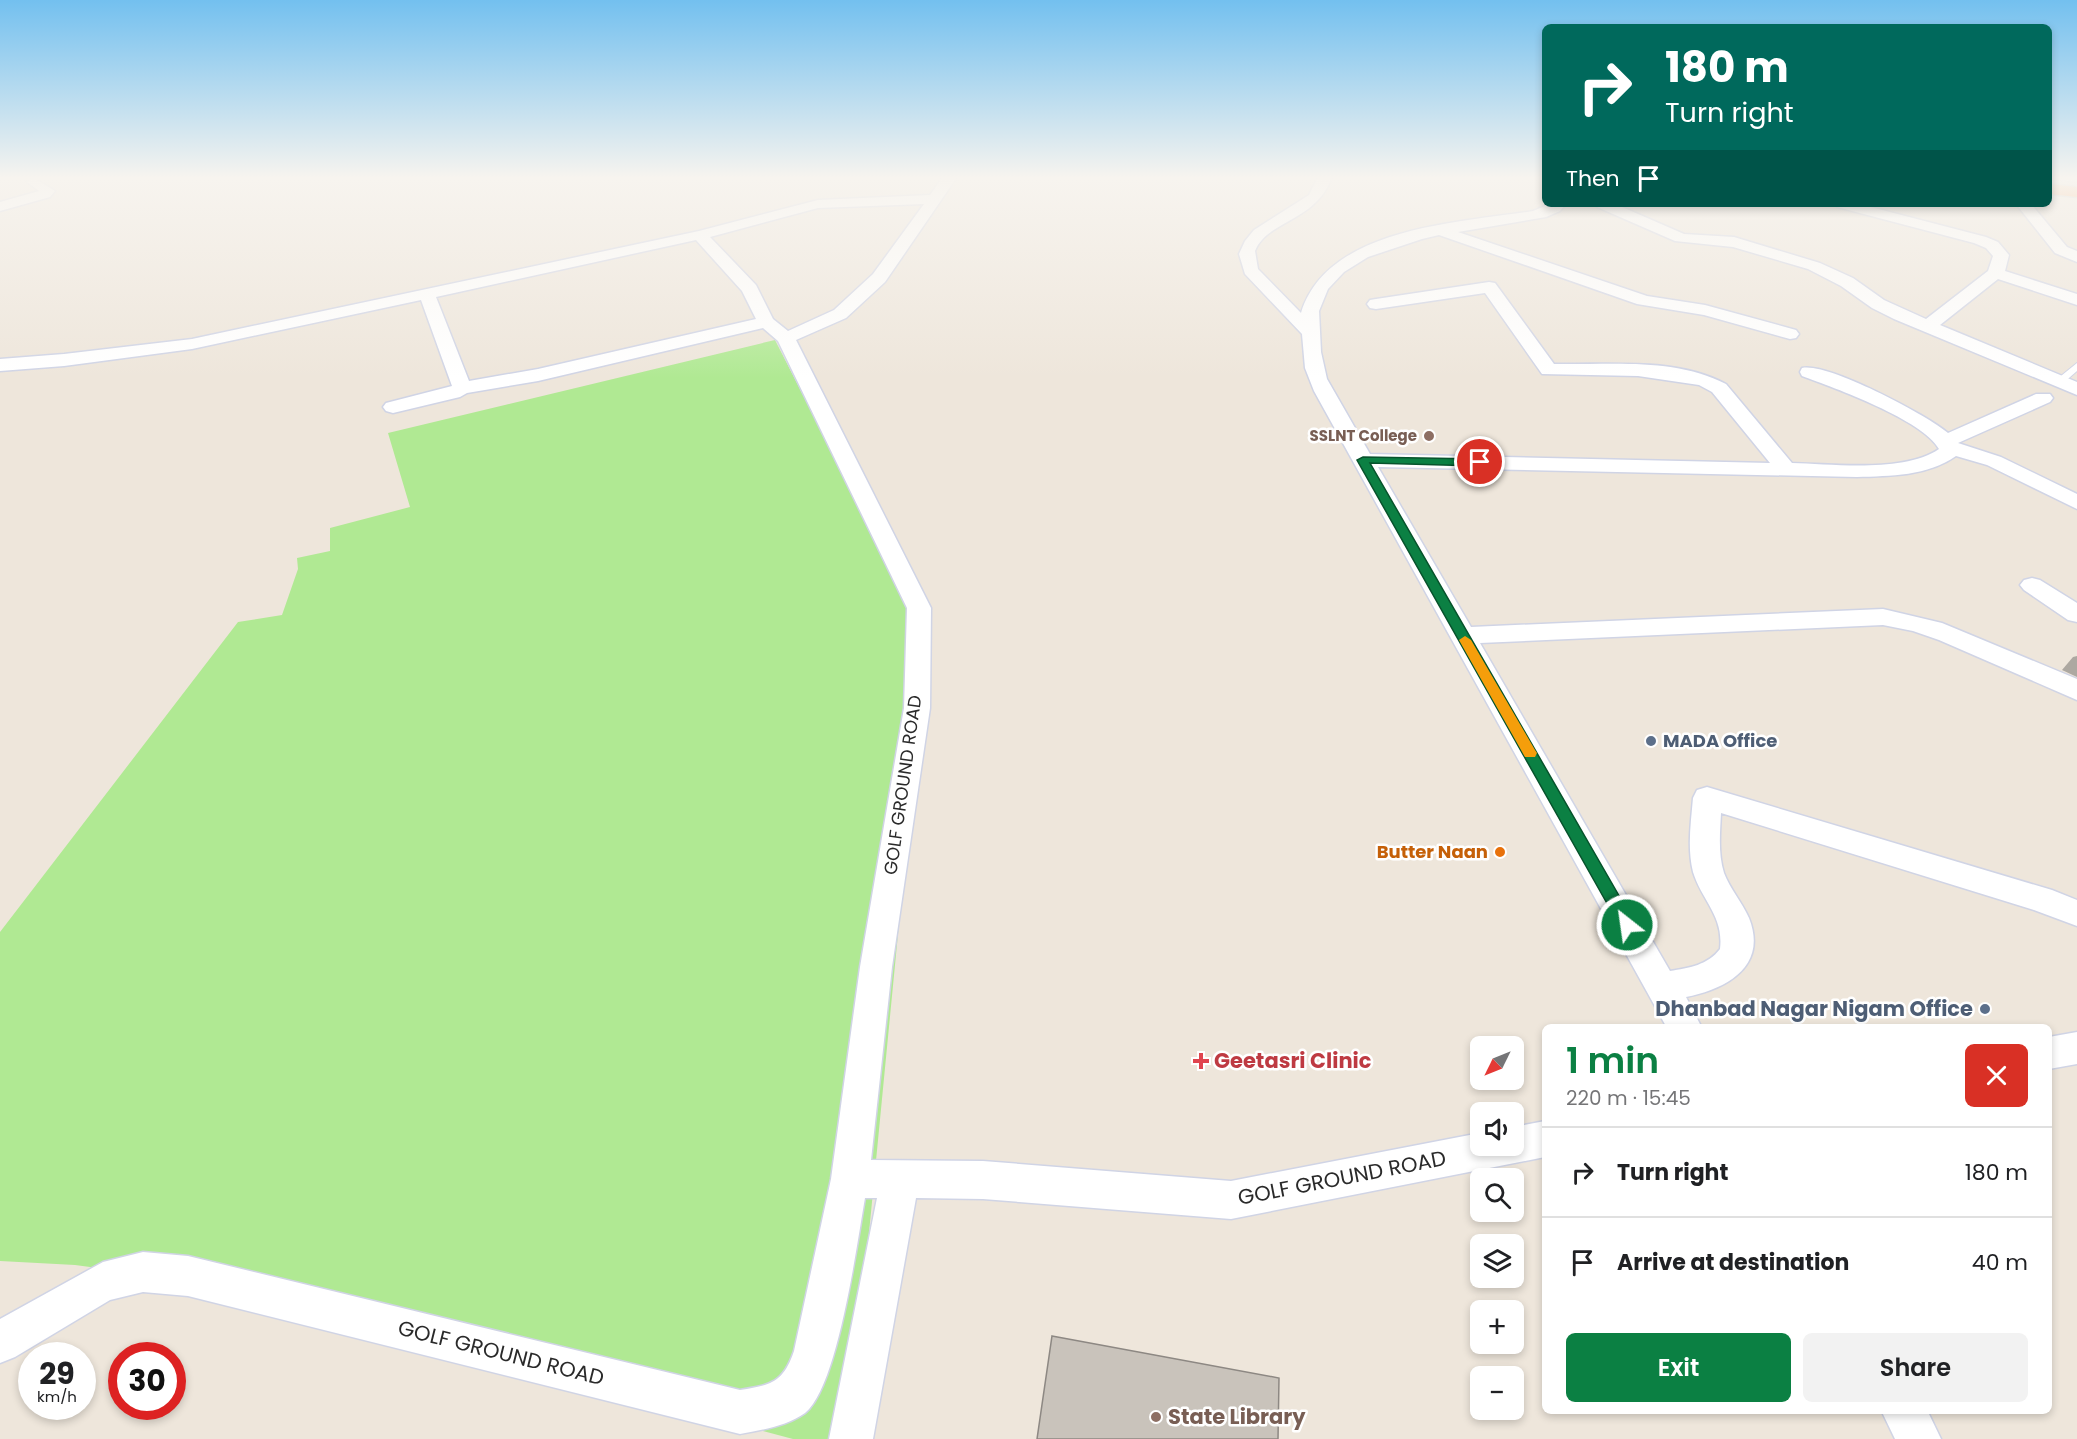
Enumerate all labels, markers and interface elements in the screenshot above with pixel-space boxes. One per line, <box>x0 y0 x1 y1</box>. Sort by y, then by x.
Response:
text: 180 m <box>1665 38 1789 97</box>
icon: right <box>1566 48 1644 126</box>
text: Turn right <box>1665 94 1794 131</box>
icon: arrive <box>1632 162 1665 195</box>
text: Then <box>1566 163 1620 194</box>
place label: SSLNT College <box>1310 425 1417 446</box>
marker: SSLNT College <box>1422 429 1436 443</box>
pin <box>1454 436 1505 487</box>
icon: arrive <box>1463 445 1496 478</box>
street label: GOLF GROUND ROAD <box>878 693 927 876</box>
place label: MADA Office <box>1663 728 1777 753</box>
marker: MADA Office <box>1644 734 1658 748</box>
place label: Butter Naan <box>1377 839 1488 864</box>
marker: Butter Naan <box>1493 845 1507 859</box>
position arrow <box>1595 893 1659 957</box>
place label: Dhanbad Nagar Nigam Office <box>1655 994 1973 1023</box>
marker: Dhanbad Nagar Nigam Office <box>1978 1002 1992 1016</box>
text: 1 min <box>1566 1035 1659 1086</box>
north arrow <box>1470 1036 1524 1090</box>
map controls <box>1470 1036 1524 1420</box>
button: close <box>1965 1044 2028 1107</box>
place label: Geetasri Clinic <box>1214 1046 1372 1075</box>
marker: Geetasri Clinic <box>1192 1052 1210 1070</box>
text: 220 m · 15:45 <box>1566 1084 1691 1112</box>
button: sound <box>1470 1102 1524 1156</box>
street label: GOLF GROUND ROAD <box>1235 1143 1448 1212</box>
icon: right <box>1566 1156 1599 1189</box>
text: Turn right <box>1617 1157 1728 1188</box>
text: 180 m <box>1965 1157 2028 1188</box>
button: search <box>1470 1168 1524 1222</box>
button: layers <box>1470 1234 1524 1288</box>
icon: arrive <box>1566 1246 1599 1279</box>
text: Arrive at destination <box>1617 1247 1849 1278</box>
text: 40 m <box>1972 1247 2028 1278</box>
button: + <box>1470 1300 1524 1354</box>
street label: GOLF GROUND ROAD <box>395 1313 607 1392</box>
button: Exit <box>1566 1333 1791 1402</box>
button: Share <box>1803 1333 2028 1402</box>
speed limit sign: 30 <box>108 1342 186 1420</box>
text: 29 <box>39 1352 75 1395</box>
button: − <box>1470 1366 1524 1420</box>
text: km/h <box>37 1386 77 1407</box>
place label: State Library <box>1168 1402 1306 1431</box>
marker: State Library <box>1149 1410 1163 1424</box>

